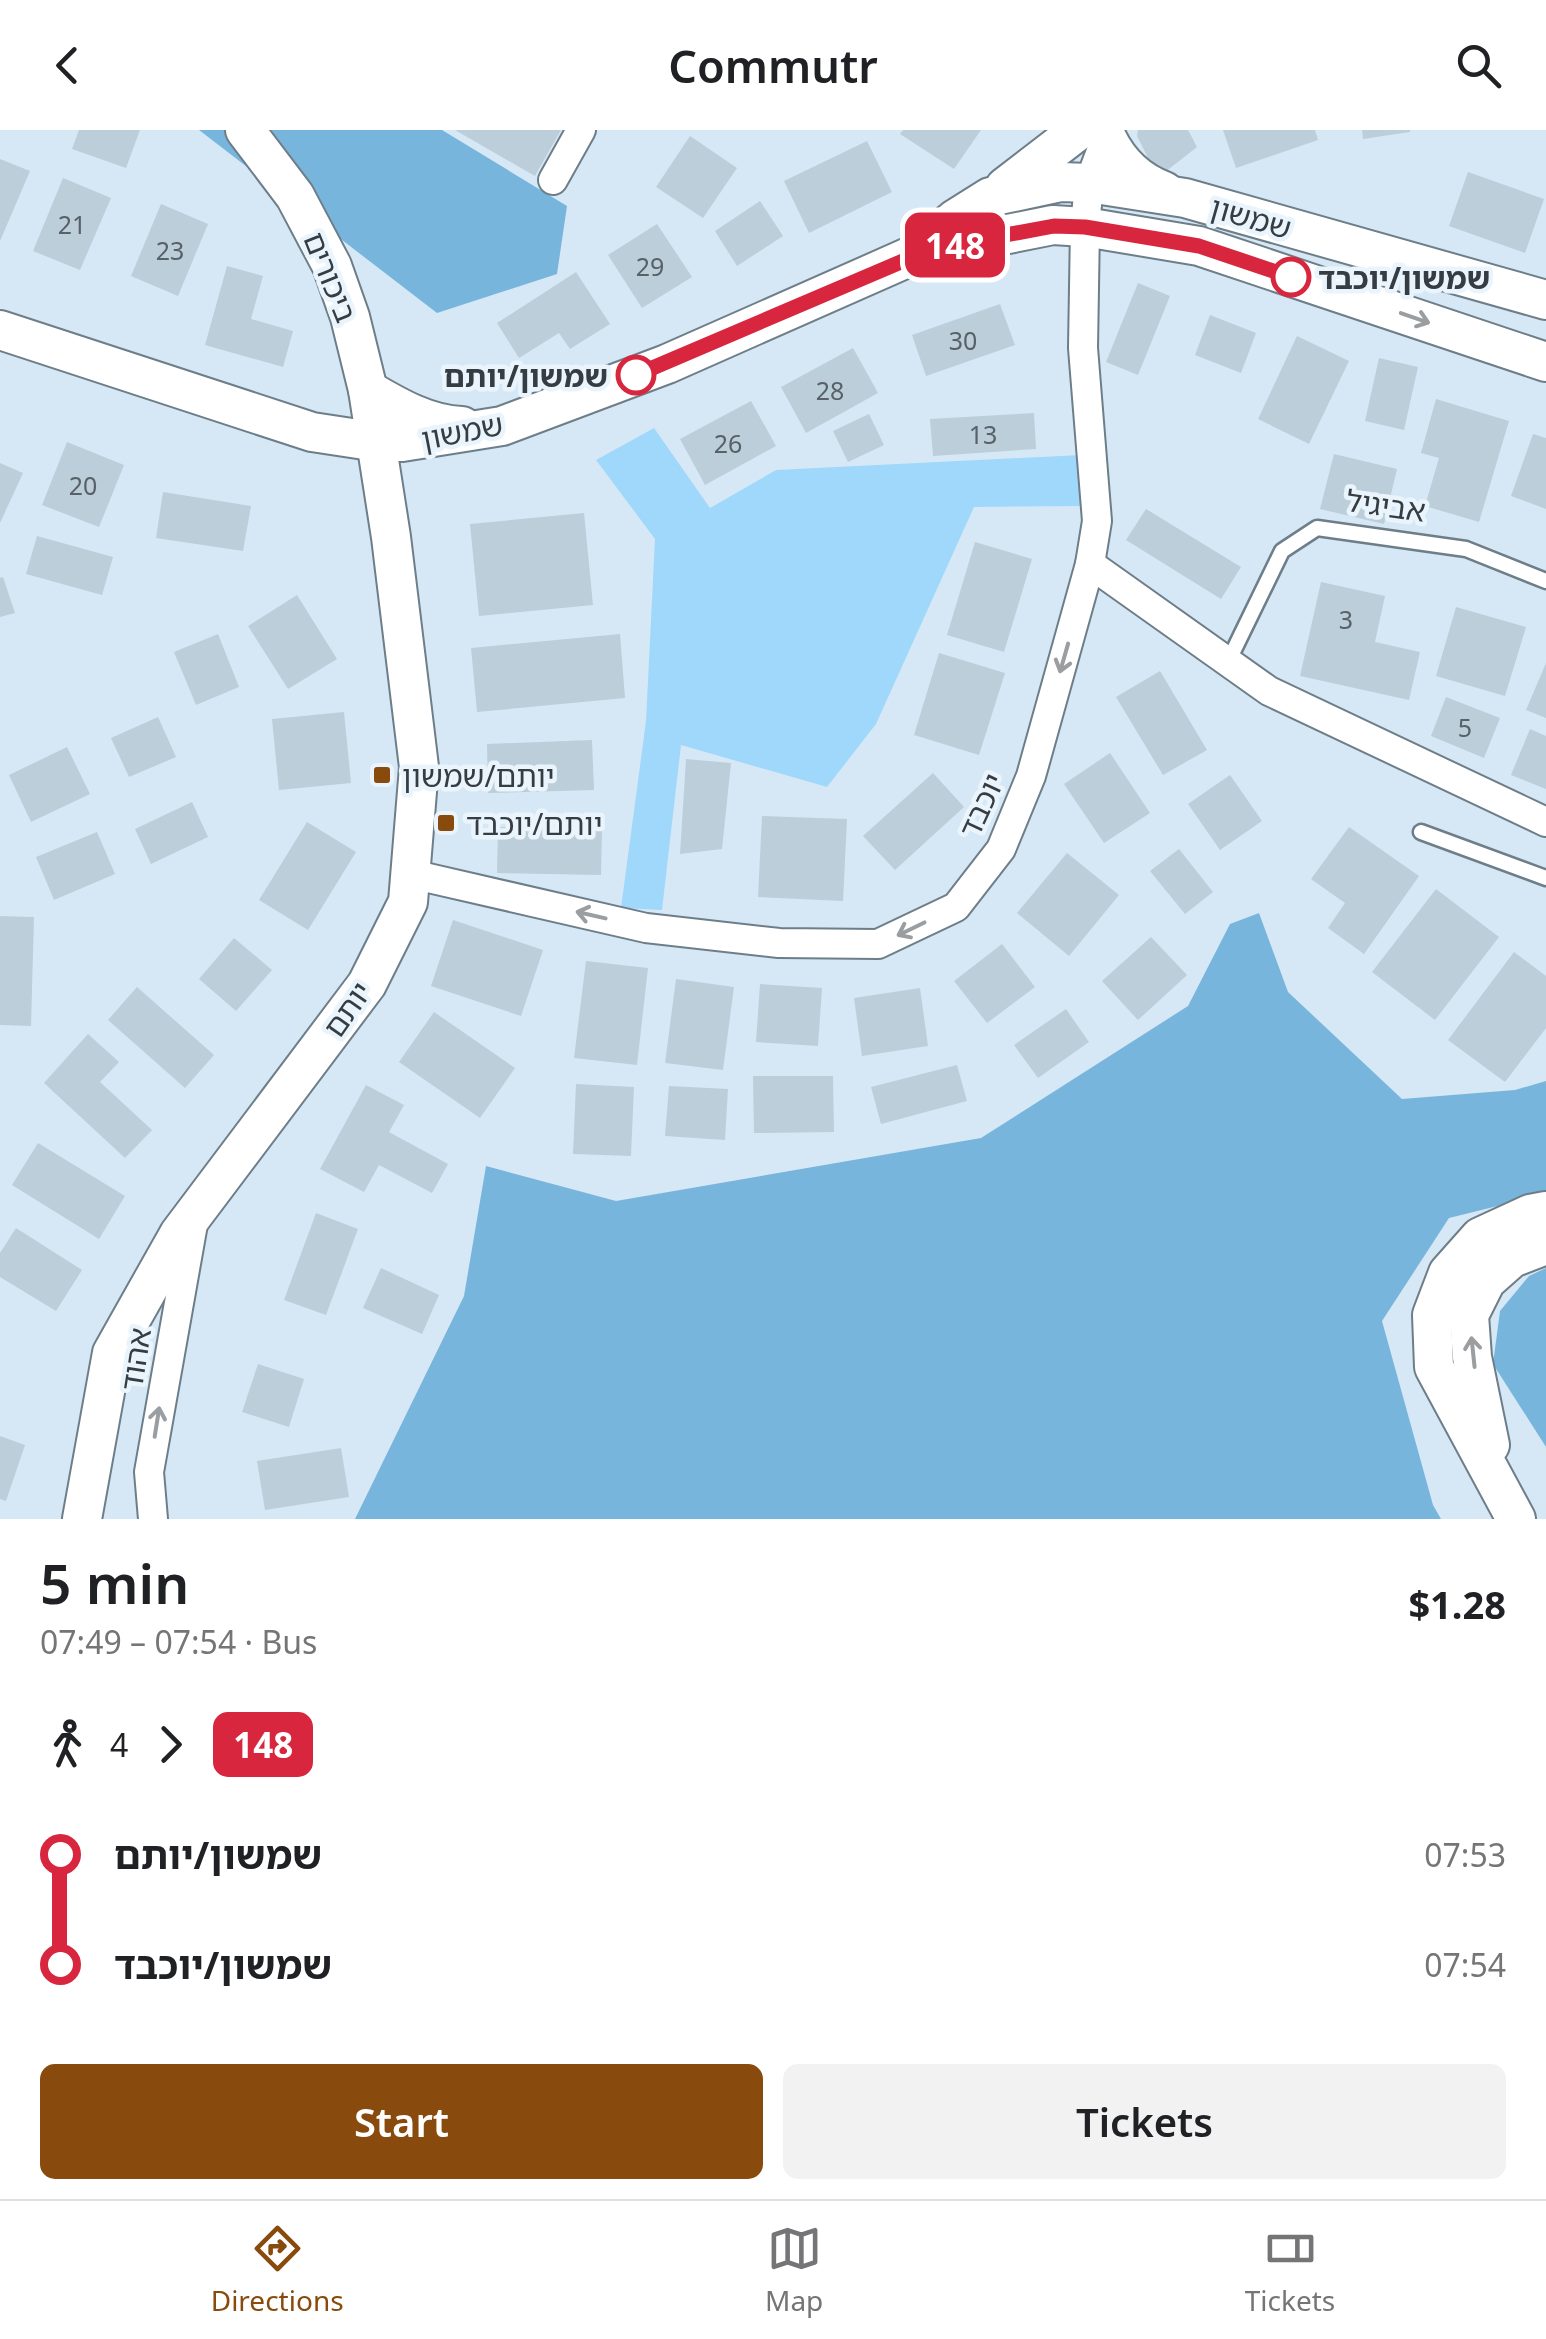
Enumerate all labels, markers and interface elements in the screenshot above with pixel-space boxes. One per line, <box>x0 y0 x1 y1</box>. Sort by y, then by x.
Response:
text: Commutr <box>668 35 878 96</box>
icon: back <box>40 38 95 93</box>
icon: search <box>1451 38 1506 93</box>
street label: שמשון <box>1206 186 1296 248</box>
house number: 21 <box>58 207 86 241</box>
line badge: 148 <box>898 212 1012 278</box>
text: 148 <box>925 222 985 269</box>
street label: ביכורים <box>294 226 368 328</box>
house number: 23 <box>156 233 184 267</box>
house number: 29 <box>636 249 664 283</box>
place label: שמשון/יוכבד <box>1318 257 1490 298</box>
marker: שמשון/יוכבד <box>1272 258 1310 296</box>
one-way arrow <box>1398 311 1430 329</box>
house number: 30 <box>949 323 977 357</box>
place label: שמשון/יותם <box>444 355 608 396</box>
marker: שמשון/יותם <box>617 356 655 394</box>
house number: 28 <box>816 373 844 407</box>
street label: שמשון <box>418 403 506 459</box>
house number: 13 <box>969 417 997 451</box>
house number: 26 <box>714 426 742 460</box>
house number: 20 <box>69 468 97 502</box>
street label: אביגיל <box>1344 479 1428 531</box>
house number: 3 <box>1339 602 1353 636</box>
one-way arrow <box>1053 642 1072 673</box>
house number: 5 <box>1458 710 1472 744</box>
place label: יותם/שמשון <box>402 755 555 796</box>
marker: יותם/שמשון <box>371 764 393 786</box>
street label: יוכבד <box>948 766 1014 844</box>
place label: יותם/יוכבד <box>466 803 603 844</box>
marker: יותם/יוכבד <box>435 812 457 834</box>
one-way arrow <box>576 905 608 923</box>
one-way arrow <box>896 920 926 939</box>
street label: יותם <box>313 973 381 1045</box>
street label: אהוד <box>110 1325 160 1393</box>
one-way arrow <box>1463 1336 1482 1368</box>
one-way arrow <box>149 1407 167 1439</box>
text: 5 min <box>40 1545 189 1620</box>
text: $1.28 <box>1408 1578 1506 1630</box>
text: 07:49 – 07:54 · Bus <box>40 1620 317 1663</box>
icon: walk <box>40 1717 95 1772</box>
icon: forward <box>143 1717 198 1772</box>
text: 148 <box>233 1721 293 1768</box>
text: 4 <box>110 1723 128 1766</box>
text: שמשון/יותם <box>114 1828 322 1880</box>
text: 07:53 <box>1424 1833 1506 1876</box>
text: שמשון/יוכבד <box>114 1938 332 1990</box>
text: 07:54 <box>1424 1943 1506 1986</box>
button: Start <box>40 2064 763 2179</box>
button: Tickets <box>783 2064 1506 2179</box>
tab: Directions <box>211 2221 344 2319</box>
tab: Map <box>765 2221 823 2319</box>
tab: Tickets <box>1245 2221 1335 2319</box>

